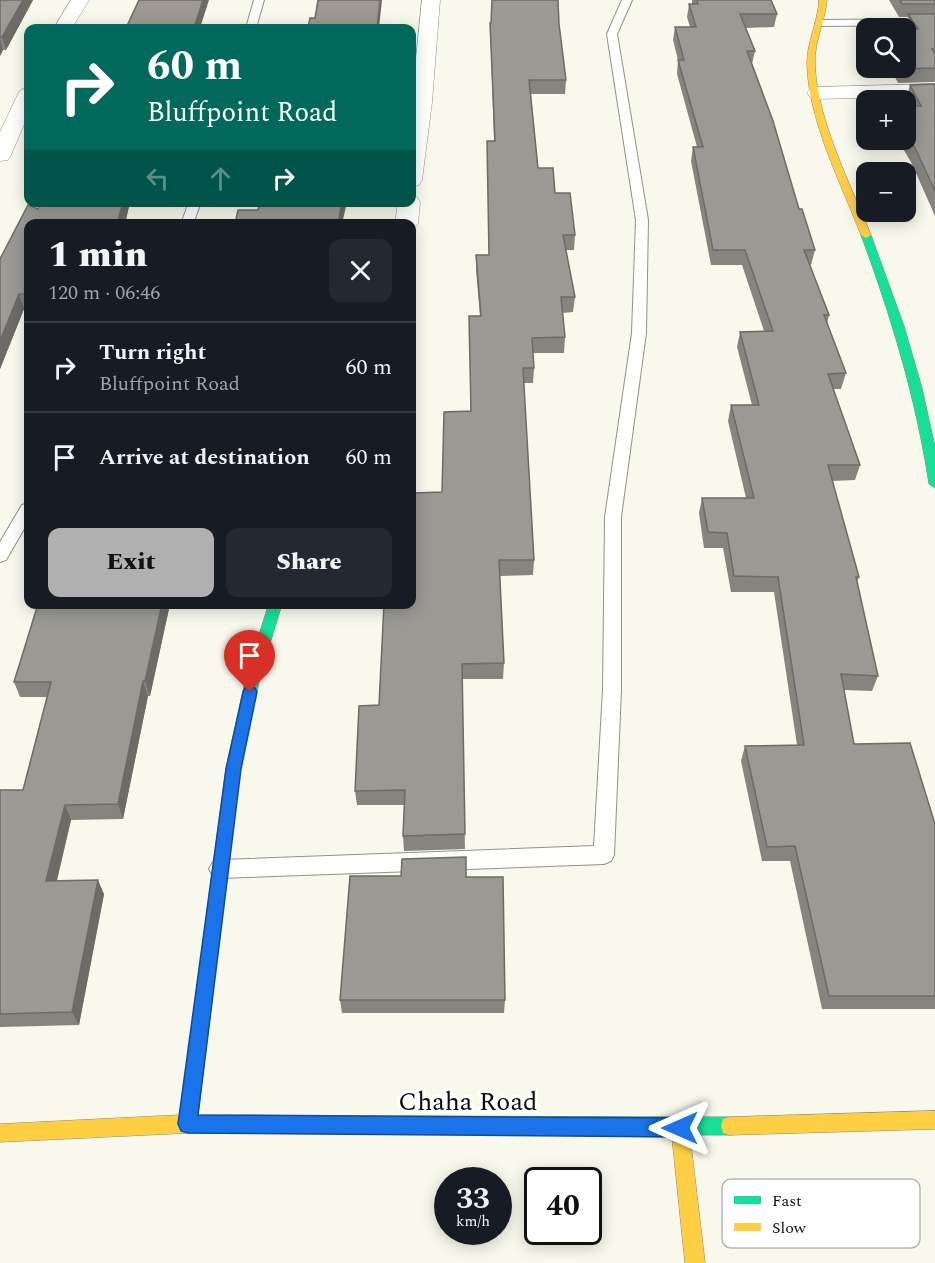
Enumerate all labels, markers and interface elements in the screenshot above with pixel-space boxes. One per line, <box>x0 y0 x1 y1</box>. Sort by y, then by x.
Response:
map controls <box>856 18 916 222</box>
button: search <box>856 18 916 78</box>
text: 60 m <box>147 35 242 98</box>
icon: right <box>48 48 126 126</box>
button: + <box>856 90 916 150</box>
text: Bluffpoint Road <box>147 92 337 134</box>
icon: left <box>141 162 174 195</box>
icon: ahead <box>204 162 237 195</box>
icon: right <box>267 162 300 195</box>
button: − <box>856 162 916 222</box>
text: 1 min <box>48 228 148 283</box>
button: close <box>329 239 392 302</box>
text: 120 m · 06:46 <box>48 278 160 308</box>
text: Turn right <box>99 336 206 369</box>
icon: right <box>48 351 81 384</box>
text: 60 m <box>346 351 392 384</box>
text: Bluffpoint Road <box>99 369 240 399</box>
icon: arrive <box>48 441 81 474</box>
text: Arrive at destination <box>99 441 310 474</box>
text: 60 m <box>346 441 392 474</box>
button: Exit <box>48 528 214 597</box>
button: Share <box>226 528 392 597</box>
pin <box>224 630 275 692</box>
icon: arrive <box>233 639 266 672</box>
street label: Chaha Road <box>398 1082 538 1122</box>
position arrow <box>648 1096 712 1160</box>
speed limit sign: 40 <box>524 1167 602 1245</box>
text: 33 <box>456 1176 490 1222</box>
legend <box>722 1179 920 1248</box>
text: Fast <box>772 1189 802 1213</box>
text: km/h <box>456 1210 490 1233</box>
text: Slow <box>772 1216 807 1240</box>

